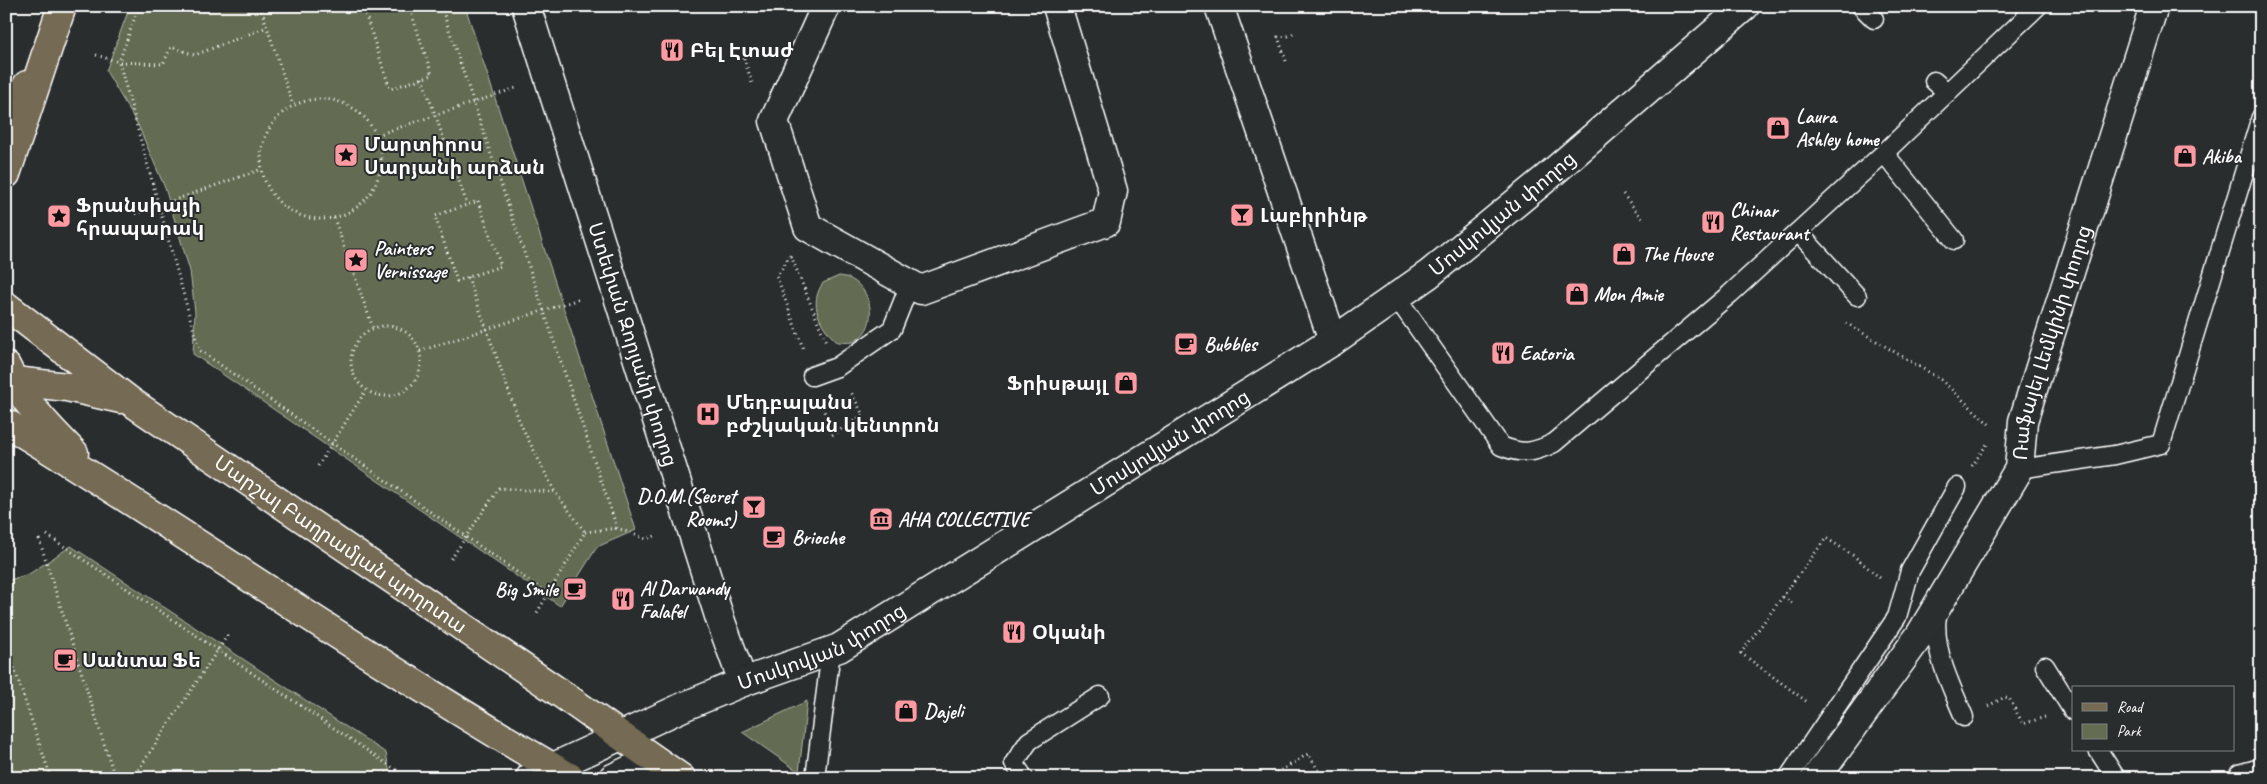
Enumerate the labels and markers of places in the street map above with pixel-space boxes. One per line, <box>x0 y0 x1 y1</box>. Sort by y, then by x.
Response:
restaurant icon: Բել Էտաժ <box>659 37 685 63</box>
place label: Բել Էտաժ <box>690 38 794 63</box>
place label: Laura Ashley home <box>1796 104 1880 152</box>
shop icon: Laura Ashley home <box>1765 115 1791 141</box>
place label: Մարտիրոս Սարյանի արձան <box>364 132 545 180</box>
place icon: Մարտիրոս Սարյանի արձան <box>333 142 359 168</box>
shop icon: Akiba <box>2172 143 2198 169</box>
place label: Akiba <box>2202 144 2243 169</box>
place label: Ֆրանսիայի հրապարակ <box>76 193 204 241</box>
place label: Chinar Restaurant <box>1730 198 1811 246</box>
bar icon: Լաբիրինթ <box>1229 202 1255 228</box>
place icon: Ֆրանսիայի հրապարակ <box>46 203 72 229</box>
place label: Լաբիրինթ <box>1260 203 1368 228</box>
restaurant icon: Chinar Restaurant <box>1700 209 1726 235</box>
place label: Painters Vernissage <box>374 236 449 284</box>
shop icon: The House <box>1611 241 1637 267</box>
place label: The House <box>1642 242 1715 267</box>
place icon: Painters Vernissage <box>343 247 369 273</box>
shop icon: Mon Amie <box>1564 281 1590 307</box>
place label: Mon Amie <box>1594 282 1664 307</box>
cafe icon: Bubbles <box>1173 331 1199 357</box>
place label: Bubbles <box>1204 332 1259 357</box>
restaurant icon: Eatoria <box>1490 340 1516 366</box>
place label: Eatoria <box>1520 341 1576 366</box>
shop icon: Ֆրիսթայլ <box>1113 370 1139 396</box>
place label: Ֆրիսթայլ <box>1007 371 1110 396</box>
place label: Մեդբալանս բժշկական կենտրոն <box>726 390 939 438</box>
hospital icon: Մեդբալանս բժշկական կենտրոն <box>695 401 721 427</box>
place label: D.O.M.(Secret Rooms) <box>637 484 739 532</box>
bar icon: D.O.M.(Secret Rooms) <box>741 494 767 520</box>
museum icon: AHA COLLECTIVE <box>868 506 894 532</box>
place label: AHA COLLECTIVE <box>898 507 1033 532</box>
cafe icon: Brioche <box>761 524 787 550</box>
place label: Brioche <box>792 525 845 550</box>
cafe icon: Big Smile <box>562 576 588 602</box>
place label: Al Darwandy Falafel <box>640 576 731 624</box>
place label: Big Smile <box>495 577 559 602</box>
restaurant icon: Al Darwandy Falafel <box>610 586 636 612</box>
restaurant icon: Օկանի <box>1001 619 1027 645</box>
place label: Օկանի <box>1032 620 1106 645</box>
cafe icon: Սանտա Ֆե <box>52 647 78 673</box>
place label: Սանտա Ֆե <box>82 648 201 673</box>
shop icon: Dajeli <box>893 698 919 724</box>
place label: Dajeli <box>924 699 966 724</box>

